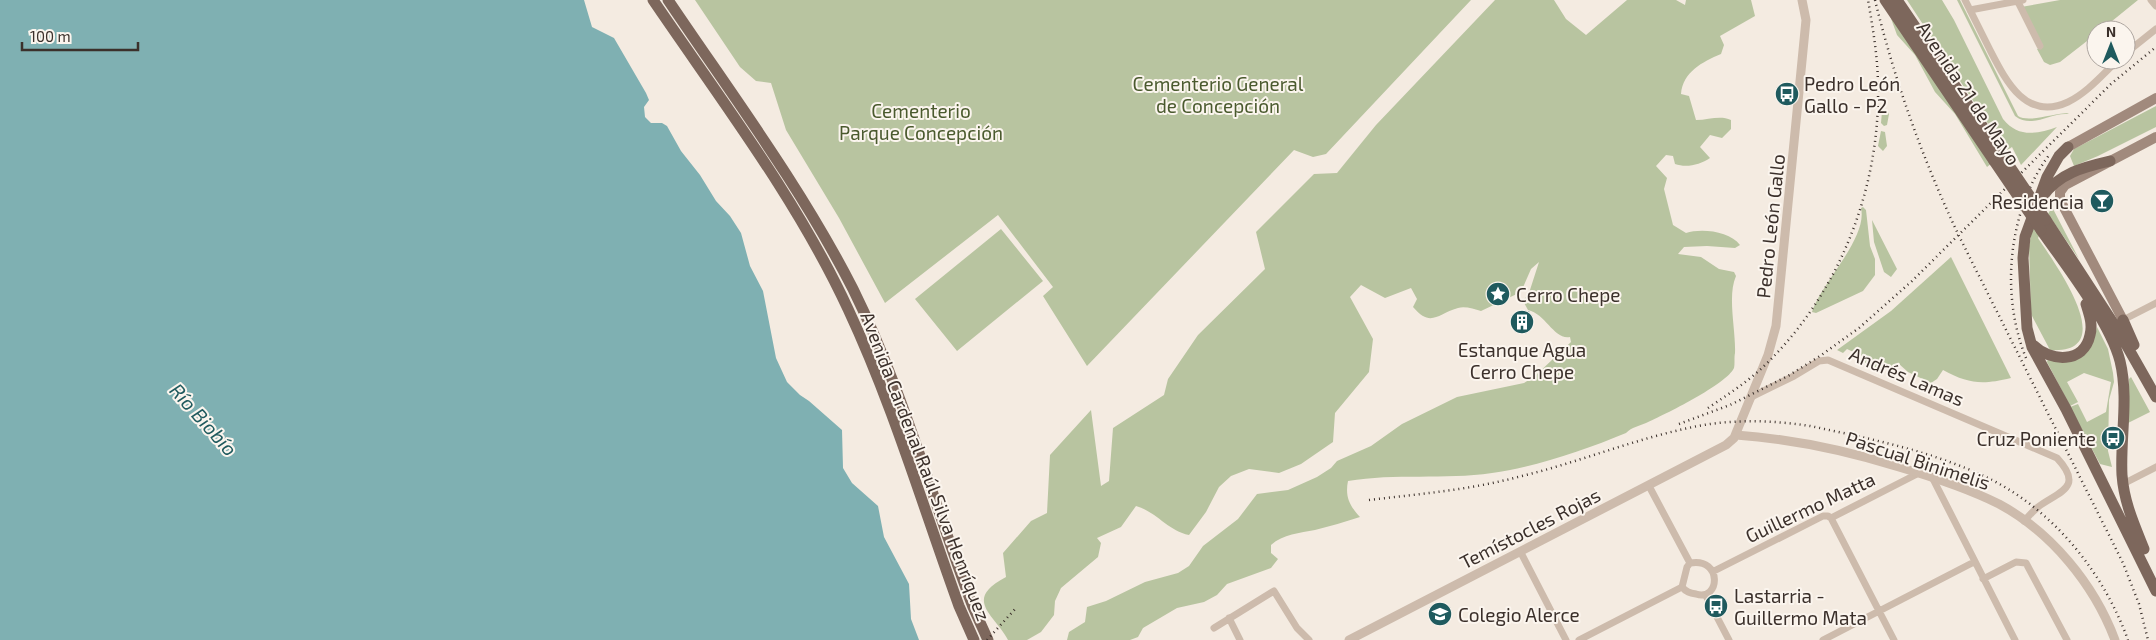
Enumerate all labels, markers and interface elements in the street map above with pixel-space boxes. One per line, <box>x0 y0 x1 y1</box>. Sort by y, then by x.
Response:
street label: Avenida 21 de Mayo <box>1912 17 2026 169</box>
scale bar <box>22 20 139 52</box>
north arrow <box>2086 20 2136 70</box>
text: N <box>2106 23 2116 40</box>
text: 100 m <box>30 27 71 45</box>
park label: Cementerio General de Concepción <box>1133 72 1304 117</box>
place label: Pedro León Gallo - P2 <box>1804 72 1900 117</box>
bus stop icon: Pedro León Gallo - P2 <box>1774 81 1800 107</box>
park label: Cementerio Parque Concepción <box>839 99 1003 144</box>
street label: Pedro León Gallo <box>1751 153 1789 299</box>
bar icon: Residencia <box>2089 188 2115 214</box>
place label: Residencia <box>1991 190 2084 213</box>
place icon: Cerro Chepe <box>1485 281 1511 307</box>
place label: Cerro Chepe <box>1516 283 1620 306</box>
street label: Avenida Cardenal Raúl Silva Henríquez <box>856 308 996 624</box>
building icon: Estanque Agua Cerro Chepe <box>1509 309 1535 335</box>
place label: Estanque Agua Cerro Chepe <box>1458 338 1586 383</box>
street label: Andrés Lamas <box>1846 342 1968 410</box>
water label: Río Biobío <box>165 378 243 460</box>
bus stop icon: Cruz Poniente <box>2100 425 2126 451</box>
street label: Pascual Binimelis <box>1843 426 1993 494</box>
place label: Cruz Poniente <box>1976 427 2096 450</box>
street label: Guillermo Matta <box>1742 467 1878 547</box>
street label: Temístocles Rojas <box>1456 483 1604 573</box>
place label: Lastarria - Guillermo Mata <box>1734 584 1867 629</box>
bus stop icon: Lastarria - Guillermo Mata <box>1703 593 1729 619</box>
school or university icon: Colegio Alerce <box>1427 601 1453 627</box>
place label: Colegio Alerce <box>1458 603 1580 626</box>

